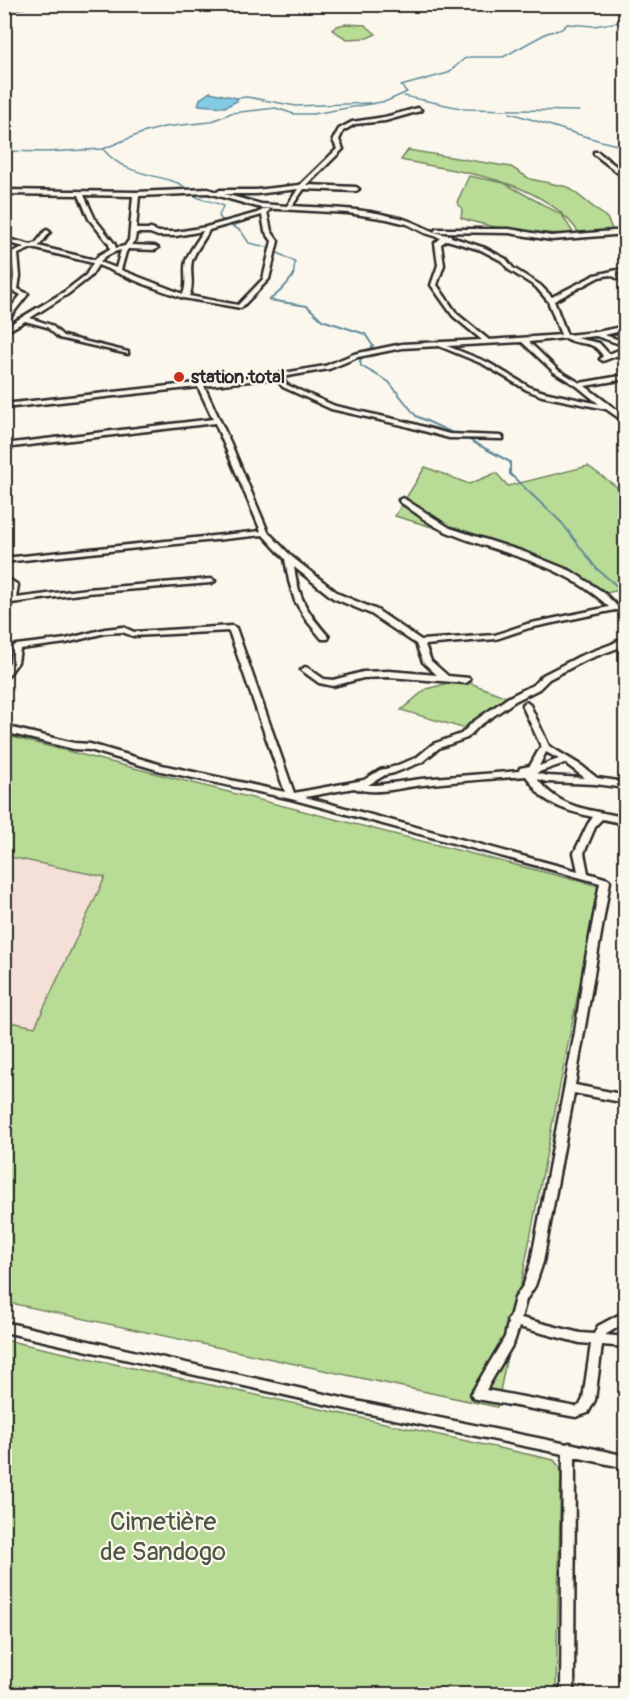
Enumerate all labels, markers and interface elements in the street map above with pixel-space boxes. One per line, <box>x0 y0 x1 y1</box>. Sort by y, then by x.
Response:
place label: station total <box>191 366 285 389</box>
marker: station total <box>172 370 186 384</box>
park label: Cimetière de Sandogo <box>100 1506 226 1568</box>

